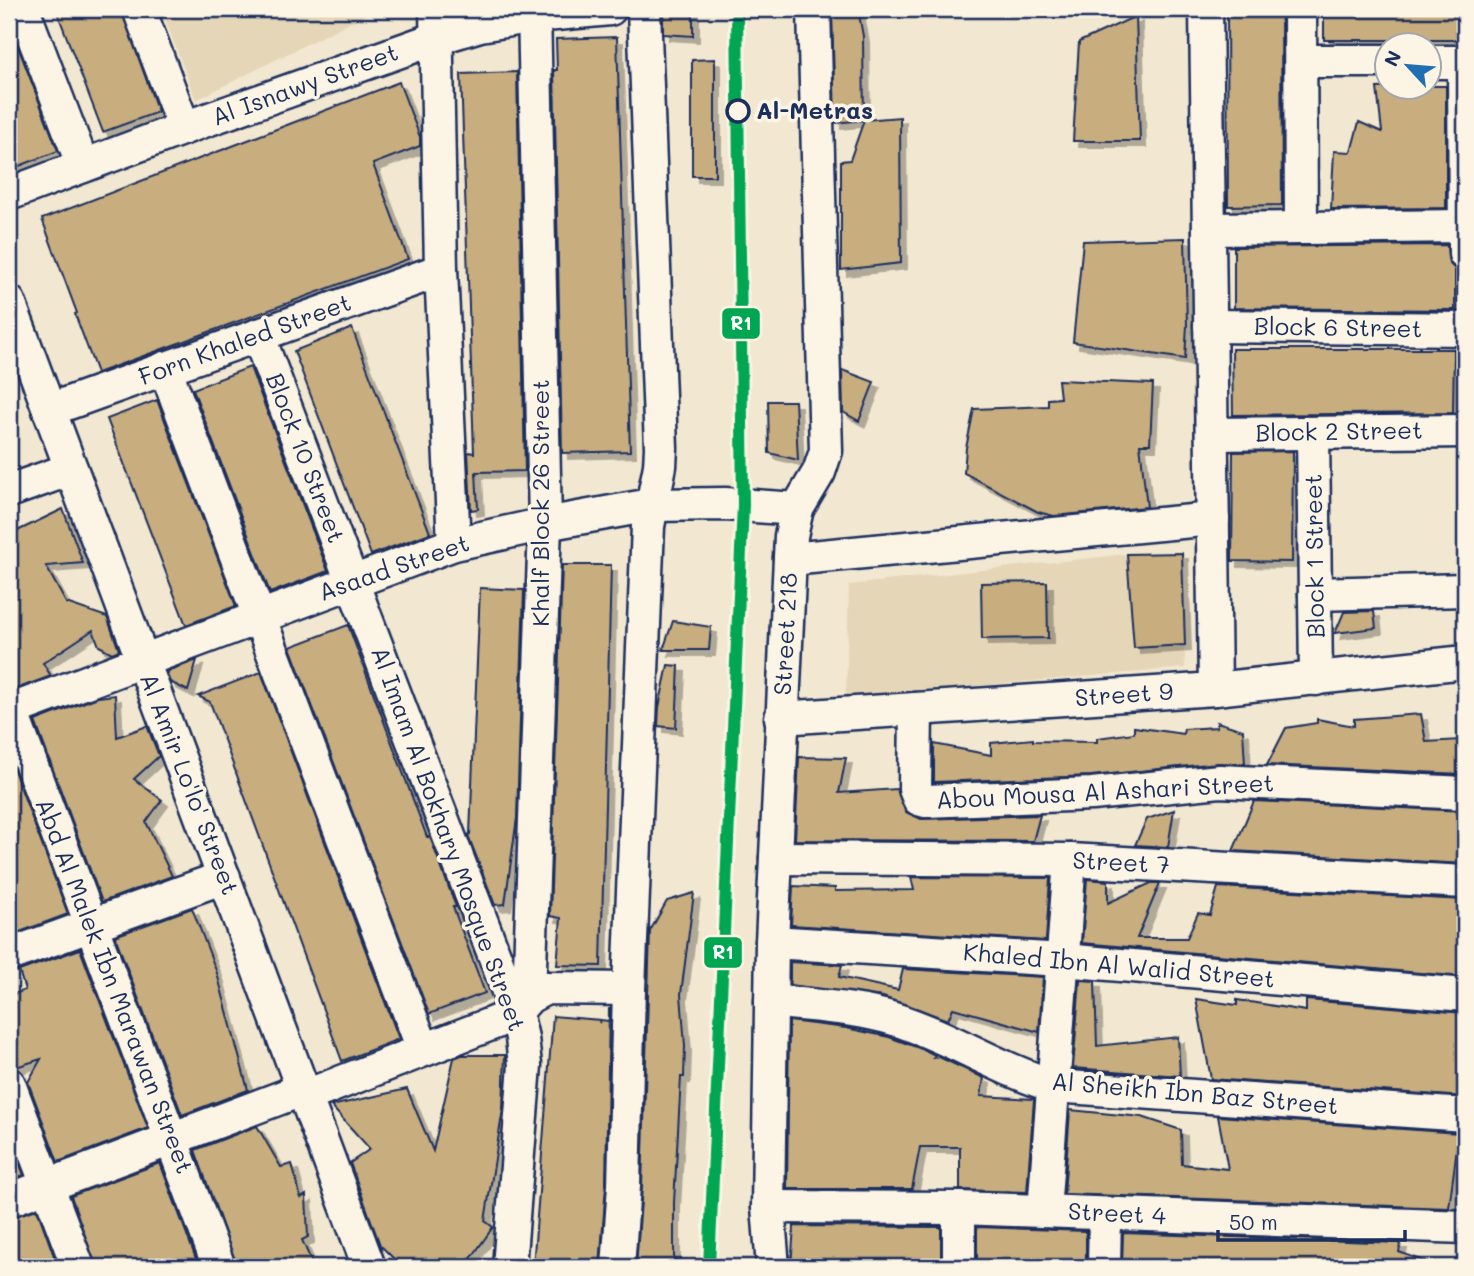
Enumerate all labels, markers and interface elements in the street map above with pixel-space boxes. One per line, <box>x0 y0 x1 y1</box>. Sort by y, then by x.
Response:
north arrow <box>1372 32 1442 102</box>
street label: Al Isnawy Street <box>207 36 402 132</box>
text: N <box>1378 46 1407 70</box>
place label: Al-Metras <box>756 94 873 125</box>
marker: Al-Metras <box>726 99 750 123</box>
street label: Forn Khaled Street <box>134 286 355 391</box>
line badge: R1 <box>721 307 761 340</box>
text: R1 <box>730 310 752 335</box>
street label: Block 6 Street <box>1254 310 1422 343</box>
street label: Block 10 Street <box>260 368 353 547</box>
street label: Khalf Block 26 Street <box>524 379 555 627</box>
street label: Block 2 Street <box>1255 414 1423 447</box>
street label: Block 1 Street <box>1297 474 1330 639</box>
street label: Asaad Street <box>314 526 473 607</box>
street label: Street 218 <box>766 572 803 696</box>
street label: Al Imam Al Bokhary Mosque Street <box>365 642 534 1035</box>
street label: Al Amir Lo'lo' Street <box>134 668 247 899</box>
street label: Street 9 <box>1074 675 1174 712</box>
street label: Abou Mousa Al Ashari Street <box>935 766 1275 815</box>
street label: Abd Al Malek Ibn Marawan Street <box>29 794 201 1177</box>
street label: Street 7 <box>1072 843 1171 880</box>
street label: Khaled Ibn Al Walid Street <box>962 935 1276 994</box>
line badge: R1 <box>703 936 743 969</box>
text: R1 <box>712 939 734 964</box>
street label: Al Sheikh Ibn Baz Street <box>1051 1065 1340 1120</box>
street label: Street 4 <box>1067 1194 1167 1231</box>
scale bar <box>1218 1199 1406 1243</box>
text: 50 m <box>1229 1208 1278 1235</box>

